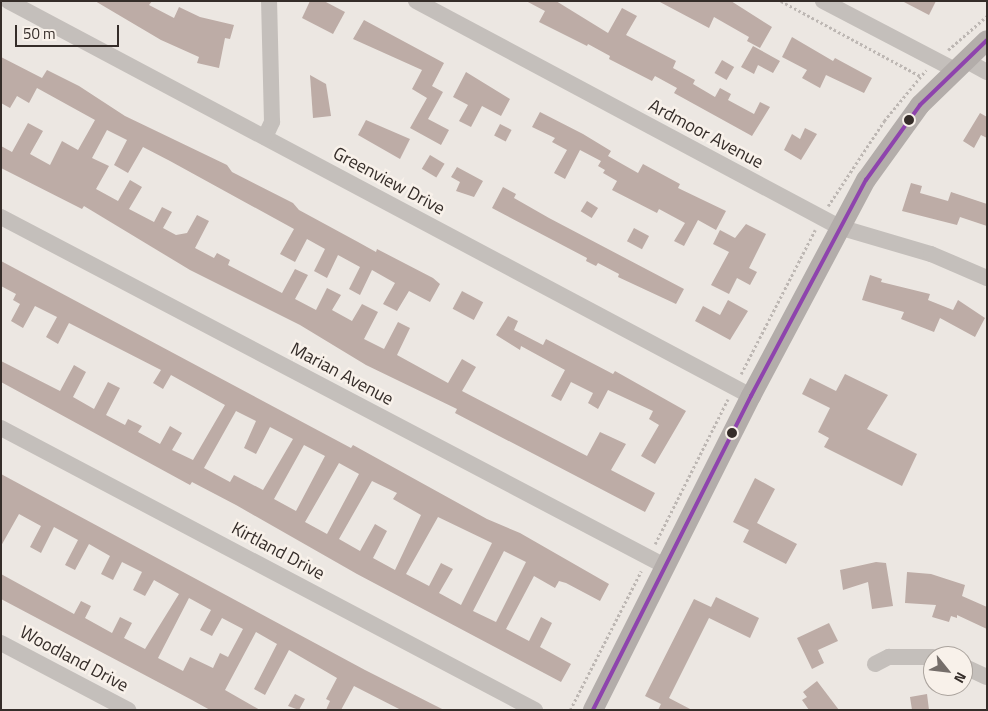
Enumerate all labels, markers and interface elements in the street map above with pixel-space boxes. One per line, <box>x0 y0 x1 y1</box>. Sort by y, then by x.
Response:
scale bar <box>18 15 121 47</box>
text: 50 m <box>23 22 56 45</box>
street label: Ardmoor Avenue <box>645 95 767 173</box>
unlabelled marker <box>904 115 914 125</box>
street label: Greenview Drive <box>329 142 449 220</box>
street label: Marian Avenue <box>287 338 397 410</box>
unlabelled marker <box>727 428 737 438</box>
street label: Kirtland Drive <box>228 517 328 585</box>
street label: Woodland Drive <box>16 621 132 697</box>
north arrow <box>923 646 973 696</box>
text: N <box>949 669 972 687</box>

